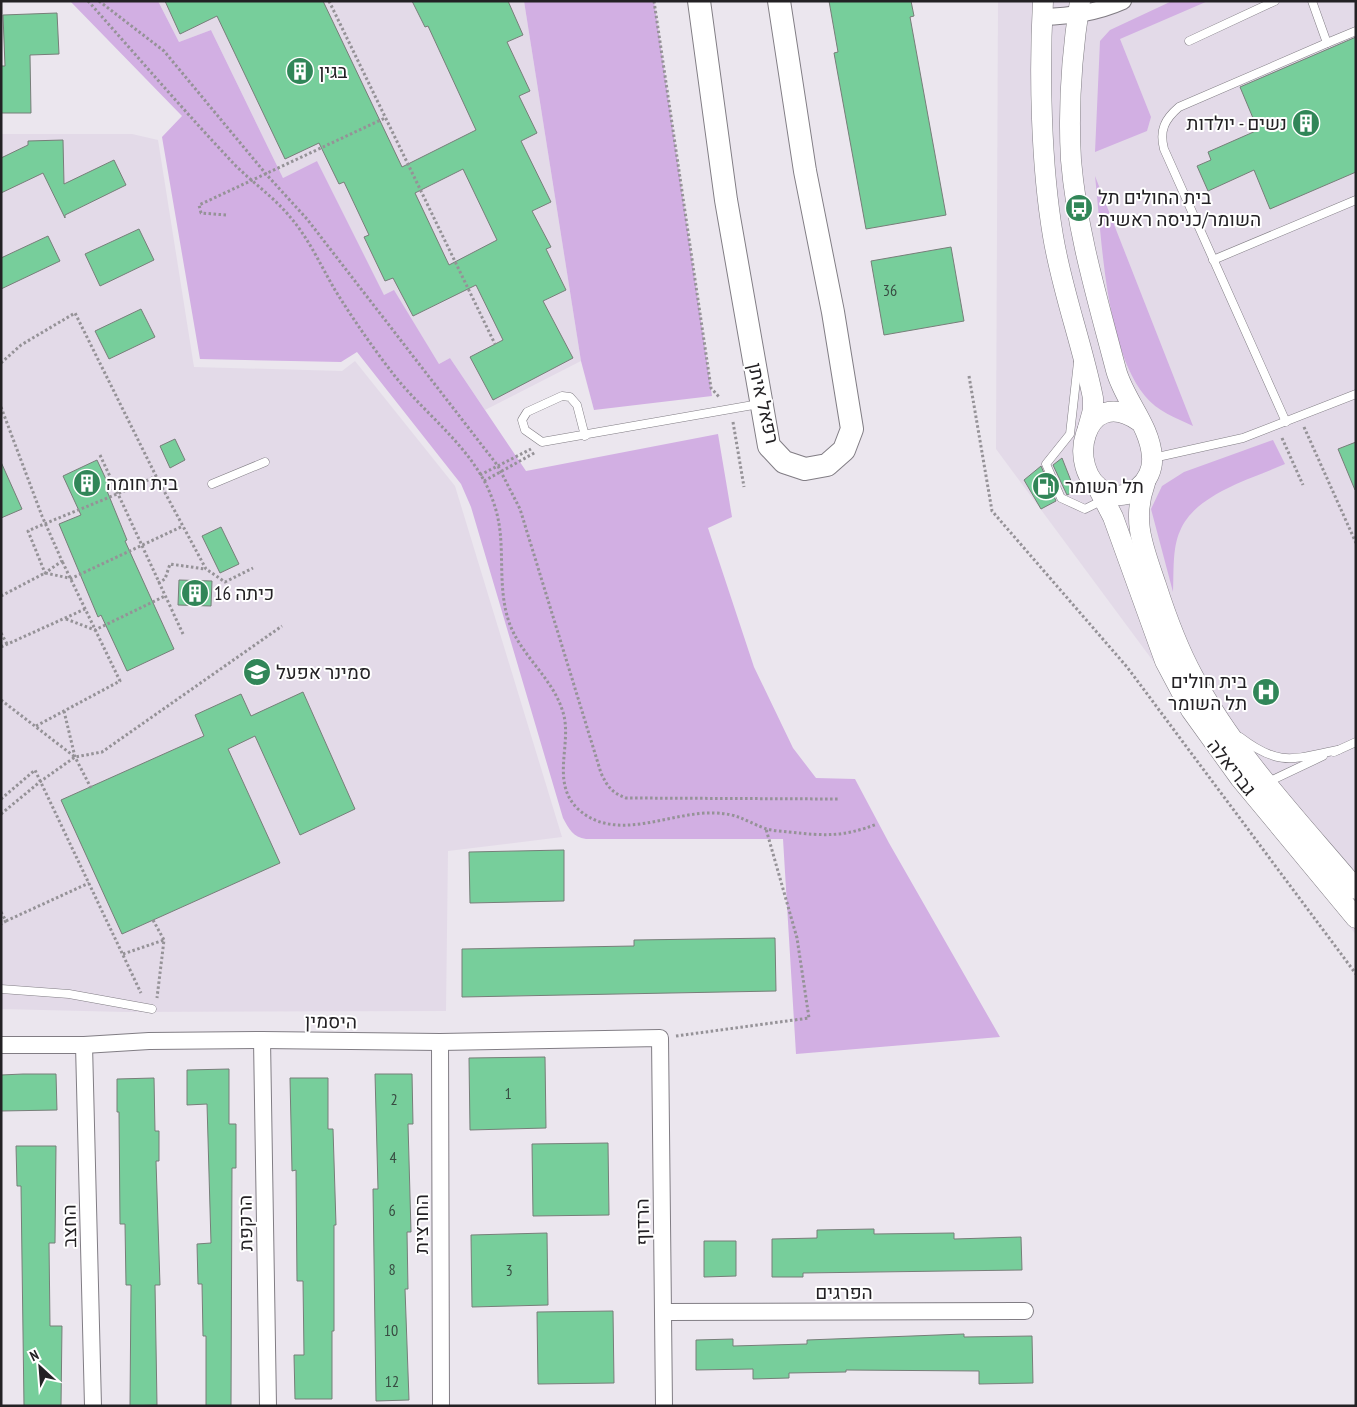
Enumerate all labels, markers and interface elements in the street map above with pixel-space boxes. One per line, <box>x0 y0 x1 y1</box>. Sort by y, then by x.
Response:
building icon: בגין <box>285 56 315 86</box>
place label: בגין <box>319 59 348 83</box>
building icon: נשים - יולדות <box>1291 108 1321 138</box>
place label: נשים - יולדות <box>1187 111 1287 135</box>
place label: בית החולים תל השומר/כניסה ראשית <box>1098 185 1261 231</box>
bus stop icon: בית החולים תל השומר/כניסה ראשית <box>1064 193 1094 223</box>
house number: 36 <box>883 280 897 300</box>
street label: רפאל איתן <box>743 360 785 446</box>
building icon: בית חומה <box>72 468 102 498</box>
place label: בית חומה <box>106 471 178 495</box>
fuel station icon: תל השומר <box>1031 471 1061 501</box>
place label: תל השומר <box>1065 474 1144 498</box>
building icon: כיתה 16 <box>180 578 210 608</box>
place label: כיתה 16 <box>214 581 274 605</box>
school or university icon: סמינר אפעל <box>242 657 272 687</box>
place label: סמינר אפעל <box>276 660 371 684</box>
place label: בית חולים תל השומר <box>1168 669 1247 715</box>
hospital icon: בית חולים תל השומר <box>1251 677 1281 707</box>
street label: גבריאלה <box>1202 734 1262 800</box>
street label: היסמין <box>305 1009 357 1033</box>
house number: 1 <box>504 1083 512 1103</box>
house number: 2 <box>390 1089 398 1109</box>
house number: 4 <box>389 1147 397 1167</box>
street label: החרצית <box>409 1194 433 1254</box>
street label: הרקפת <box>233 1195 257 1251</box>
street label: הרדוף <box>630 1198 654 1246</box>
house number: 6 <box>388 1200 396 1220</box>
street label: החצב <box>57 1204 81 1248</box>
house number: 8 <box>388 1259 396 1279</box>
house number: 3 <box>505 1260 513 1280</box>
street label: הפרגים <box>815 1280 873 1304</box>
house number: 10 <box>384 1320 398 1340</box>
north arrow <box>15 1342 65 1392</box>
text: N <box>27 1346 42 1365</box>
house number: 12 <box>385 1371 399 1391</box>

